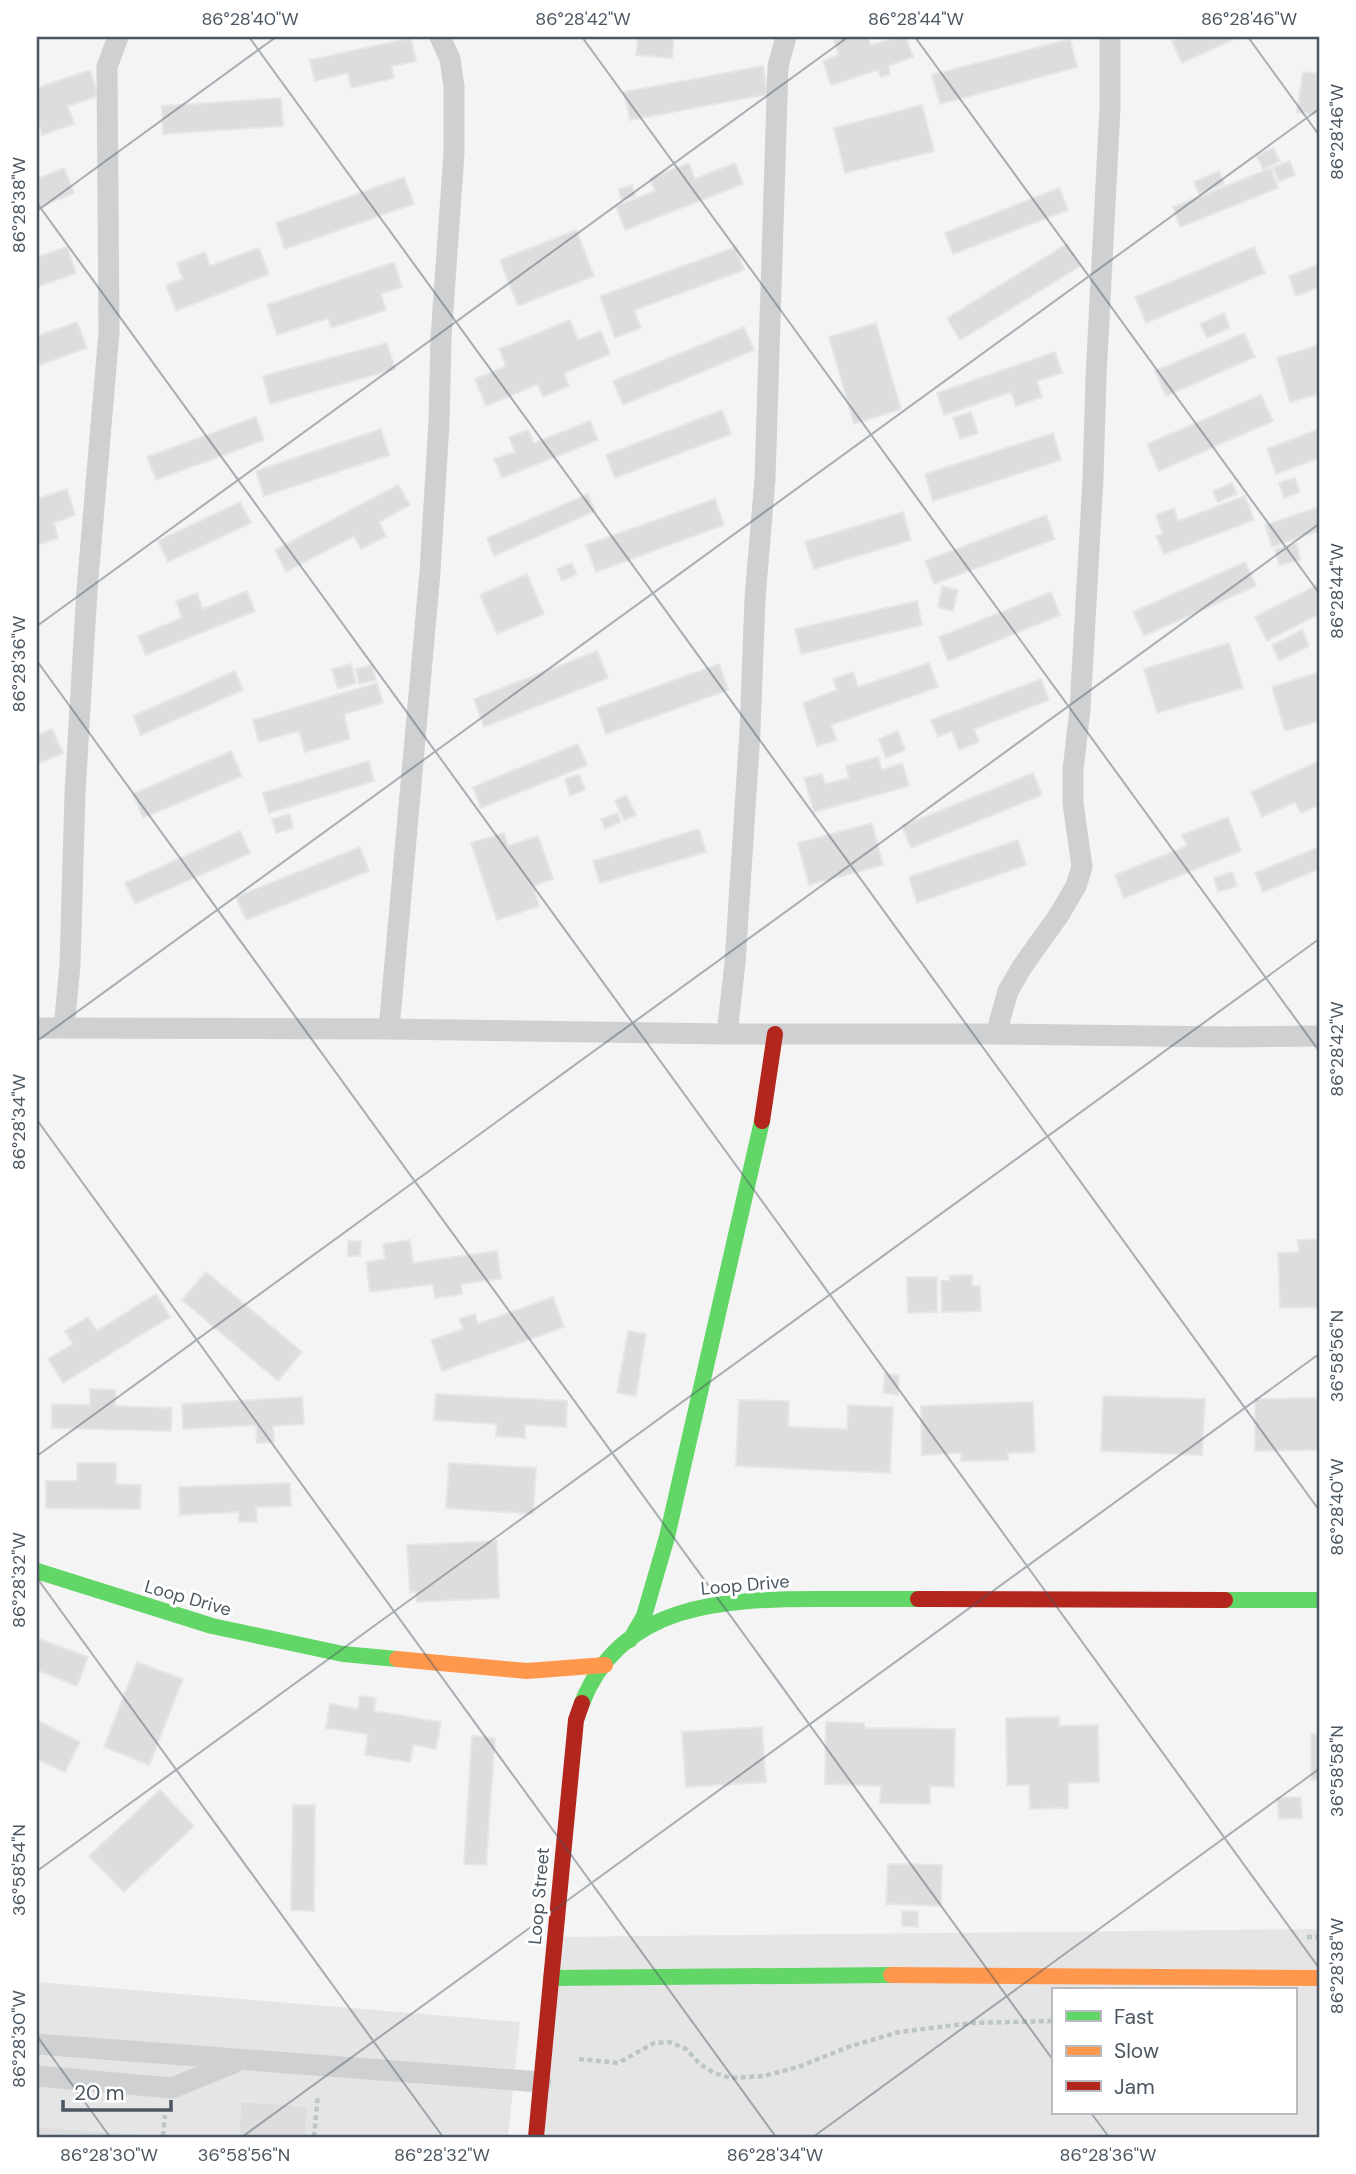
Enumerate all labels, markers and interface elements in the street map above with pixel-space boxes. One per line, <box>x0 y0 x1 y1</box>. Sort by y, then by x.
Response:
text: 86°28'40"W <box>201 7 299 31</box>
text: 86°28'42"W <box>535 7 631 31</box>
text: 86°28'44"W <box>868 7 964 31</box>
text: 86°28'46"W <box>1201 7 1297 31</box>
text: 86°28'46"W <box>1325 84 1349 180</box>
text: 86°28'38"W <box>7 157 31 253</box>
text: 86°28'44"W <box>1325 543 1349 639</box>
text: 86°28'36"W <box>7 616 31 712</box>
text: 86°28'42"W <box>1325 1001 1349 1097</box>
text: 86°28'34"W <box>7 1074 31 1170</box>
text: 36°58'56"N <box>1325 1310 1349 1402</box>
text: 86°28'40"W <box>1325 1458 1349 1556</box>
text: 86°28'32"W <box>7 1532 31 1628</box>
street label: Loop Drive <box>700 1569 790 1601</box>
street label: Loop Drive <box>142 1574 234 1622</box>
text: 36°58'58"N <box>1325 1725 1349 1817</box>
text: 36°58'54"N <box>7 1824 31 1916</box>
street label: Loop Street <box>523 1846 555 1946</box>
text: 86°28'38"W <box>1325 1918 1349 2014</box>
legend <box>1052 1988 1296 2114</box>
text: 86°28'30"W <box>7 1990 31 2088</box>
text: Fast <box>1114 2003 1154 2031</box>
text: Slow <box>1114 2037 1159 2065</box>
scale bar <box>63 2069 172 2113</box>
text: Jam <box>1114 2073 1155 2101</box>
text: 20 m <box>74 2079 125 2107</box>
text: 86°28'30"W <box>60 2143 158 2167</box>
text: 36°58'56"N <box>198 2143 290 2167</box>
text: 86°28'32"W <box>394 2143 490 2167</box>
text: 86°28'34"W <box>727 2143 823 2167</box>
text: 86°28'36"W <box>1060 2143 1156 2167</box>

